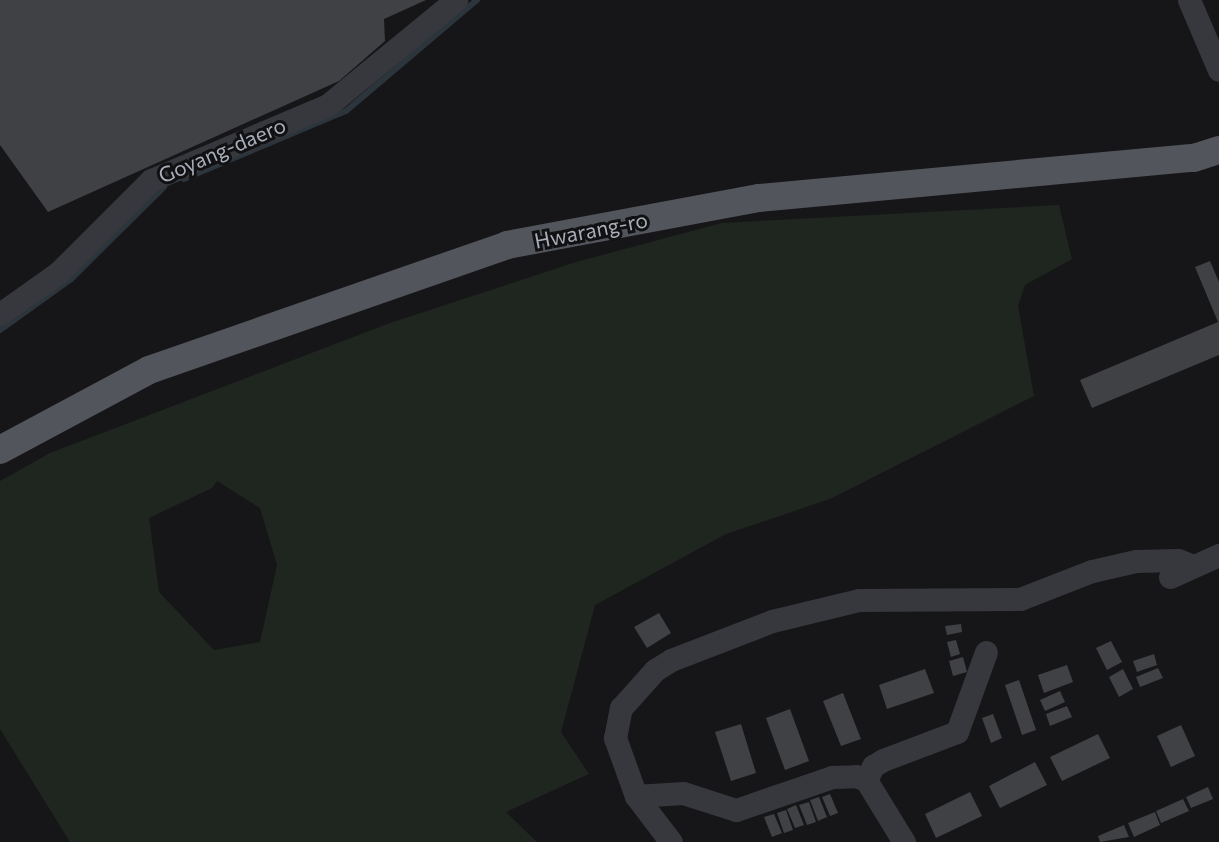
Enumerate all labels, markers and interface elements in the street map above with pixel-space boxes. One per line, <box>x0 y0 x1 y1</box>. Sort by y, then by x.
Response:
street label: Goyang-daero <box>155 112 289 188</box>
street label: Hwarang-ro <box>532 207 650 253</box>

